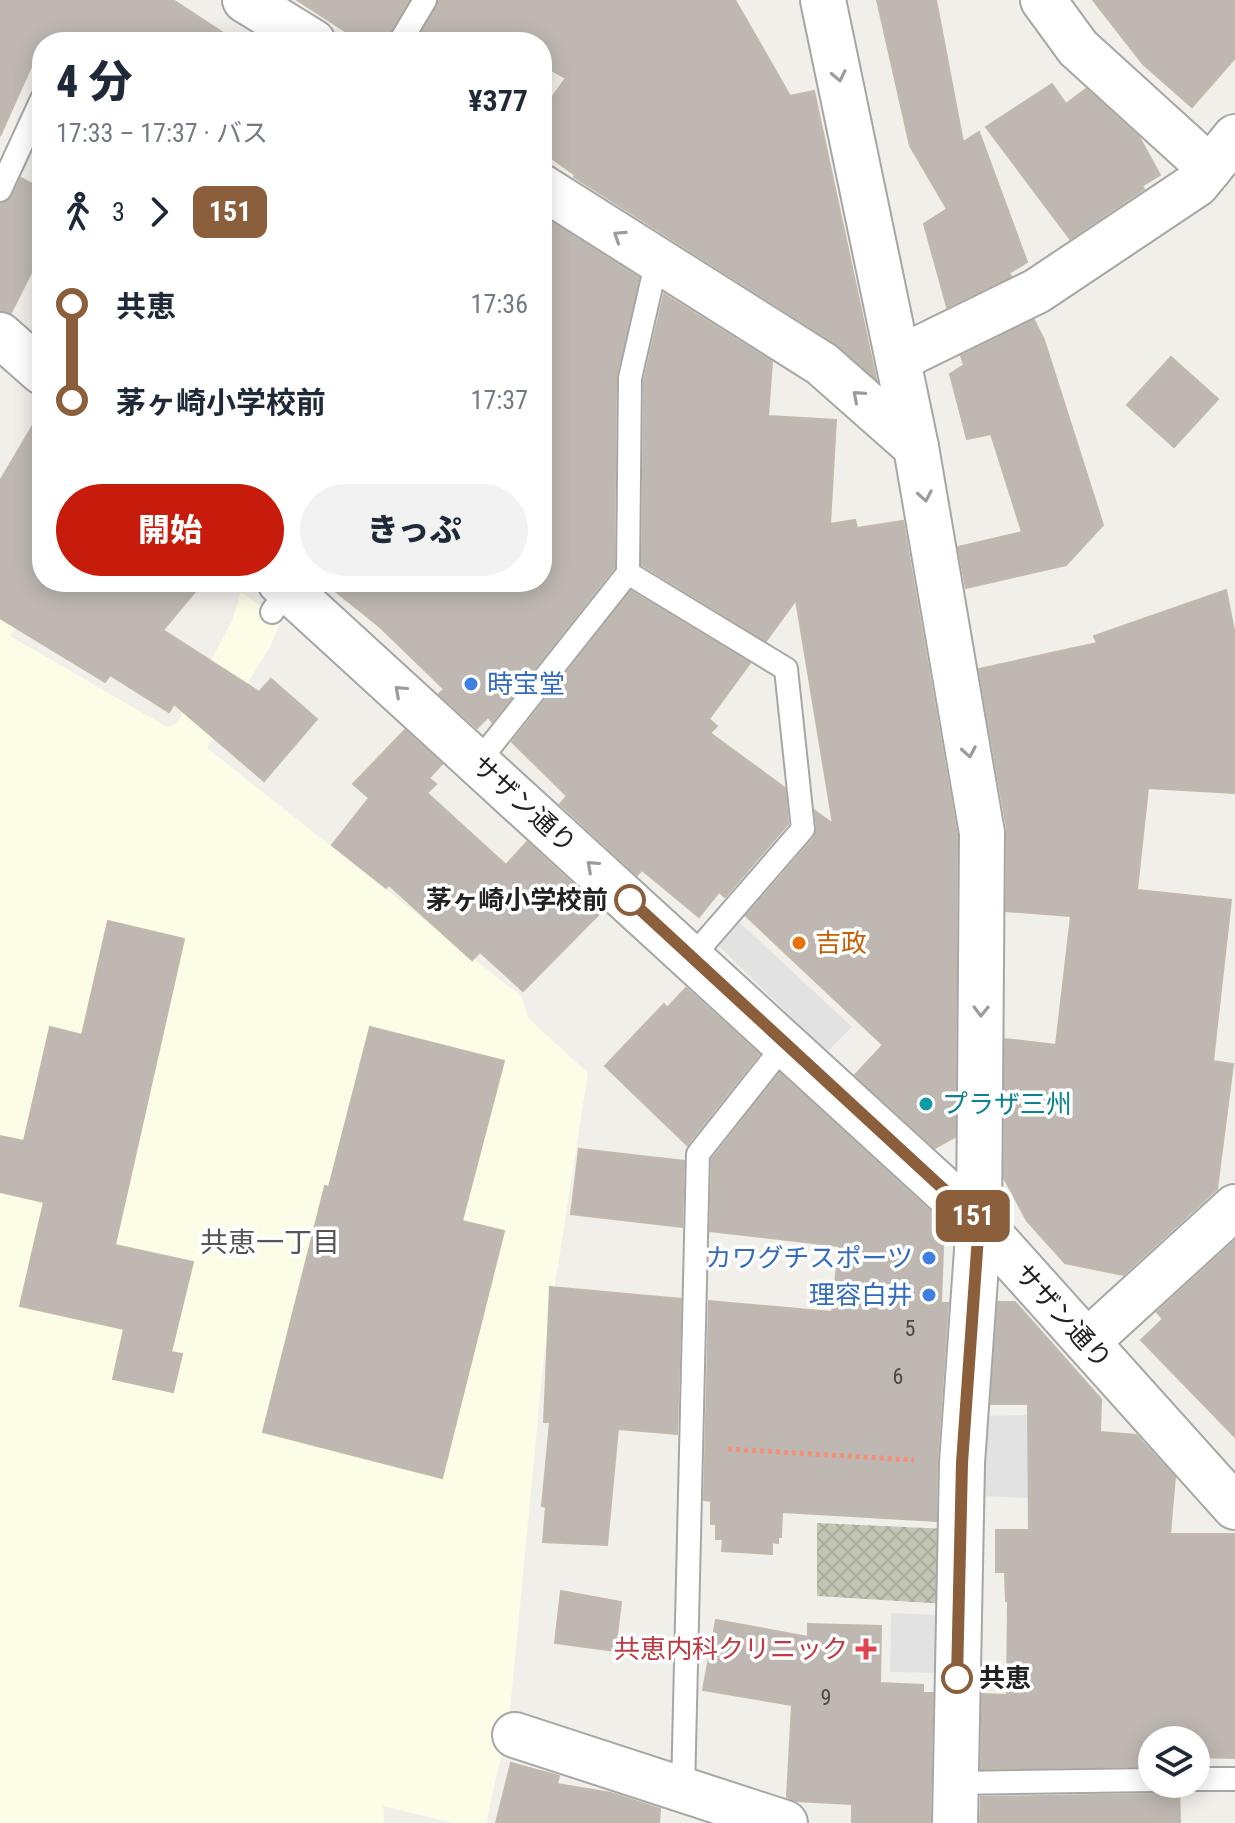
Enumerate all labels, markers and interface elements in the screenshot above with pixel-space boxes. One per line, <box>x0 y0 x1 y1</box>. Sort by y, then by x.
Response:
text: 4 分 <box>56 56 133 108</box>
one-way arrow <box>830 69 847 83</box>
text: ¥377 <box>468 83 528 118</box>
text: 17:33 – 17:37 · バス <box>56 118 268 148</box>
icon: walk <box>56 190 100 234</box>
icon: forward <box>137 190 181 234</box>
text: 151 <box>209 195 251 228</box>
text: 3 <box>112 197 125 227</box>
one-way arrow <box>613 230 628 245</box>
text: 共恵 <box>116 289 176 324</box>
text: 17:36 <box>471 289 528 319</box>
text: 茅ヶ崎小学校前 <box>116 385 326 420</box>
text: 17:37 <box>471 385 528 415</box>
one-way arrow <box>852 391 867 406</box>
button: 開始 <box>56 484 284 576</box>
button: きっぷ <box>300 484 528 576</box>
one-way arrow <box>915 489 932 502</box>
place label: 時宝堂 <box>487 669 565 699</box>
marker: 時宝堂 <box>462 675 480 693</box>
one-way arrow <box>394 686 409 700</box>
one-way arrow <box>959 745 976 759</box>
street label: サザン通り <box>466 749 582 859</box>
one-way arrow <box>586 861 601 875</box>
place label: 茅ヶ崎小学校前 <box>426 885 608 915</box>
marker: 茅ヶ崎小学校前 <box>615 885 645 915</box>
place label: 吉政 <box>815 928 867 958</box>
marker: 吉政 <box>790 934 808 952</box>
one-way arrow <box>972 1005 990 1018</box>
place label: プラザ三州 <box>942 1089 1072 1119</box>
marker: プラザ三州 <box>917 1095 935 1113</box>
line badge: 151 <box>927 1190 1019 1242</box>
text: 151 <box>952 1199 994 1232</box>
district label: 共恵一丁目 <box>200 1226 340 1259</box>
place label: カワグチスポーツ <box>706 1243 913 1273</box>
marker: カワグチスポーツ <box>920 1249 938 1267</box>
street label: サザン通り <box>1008 1258 1118 1374</box>
place label: 理容白井 <box>809 1280 913 1310</box>
marker: 理容白井 <box>920 1286 938 1304</box>
house number: 5 <box>905 1316 915 1341</box>
house number: 6 <box>893 1364 903 1389</box>
place label: 共恵内科クリニック <box>614 1634 848 1664</box>
marker: 共恵内科クリニック <box>855 1638 877 1660</box>
marker: 共恵 <box>942 1663 972 1693</box>
place label: 共恵 <box>979 1663 1031 1693</box>
house number: 9 <box>821 1685 831 1710</box>
map controls <box>1138 1726 1210 1798</box>
button: layers <box>1138 1726 1210 1798</box>

